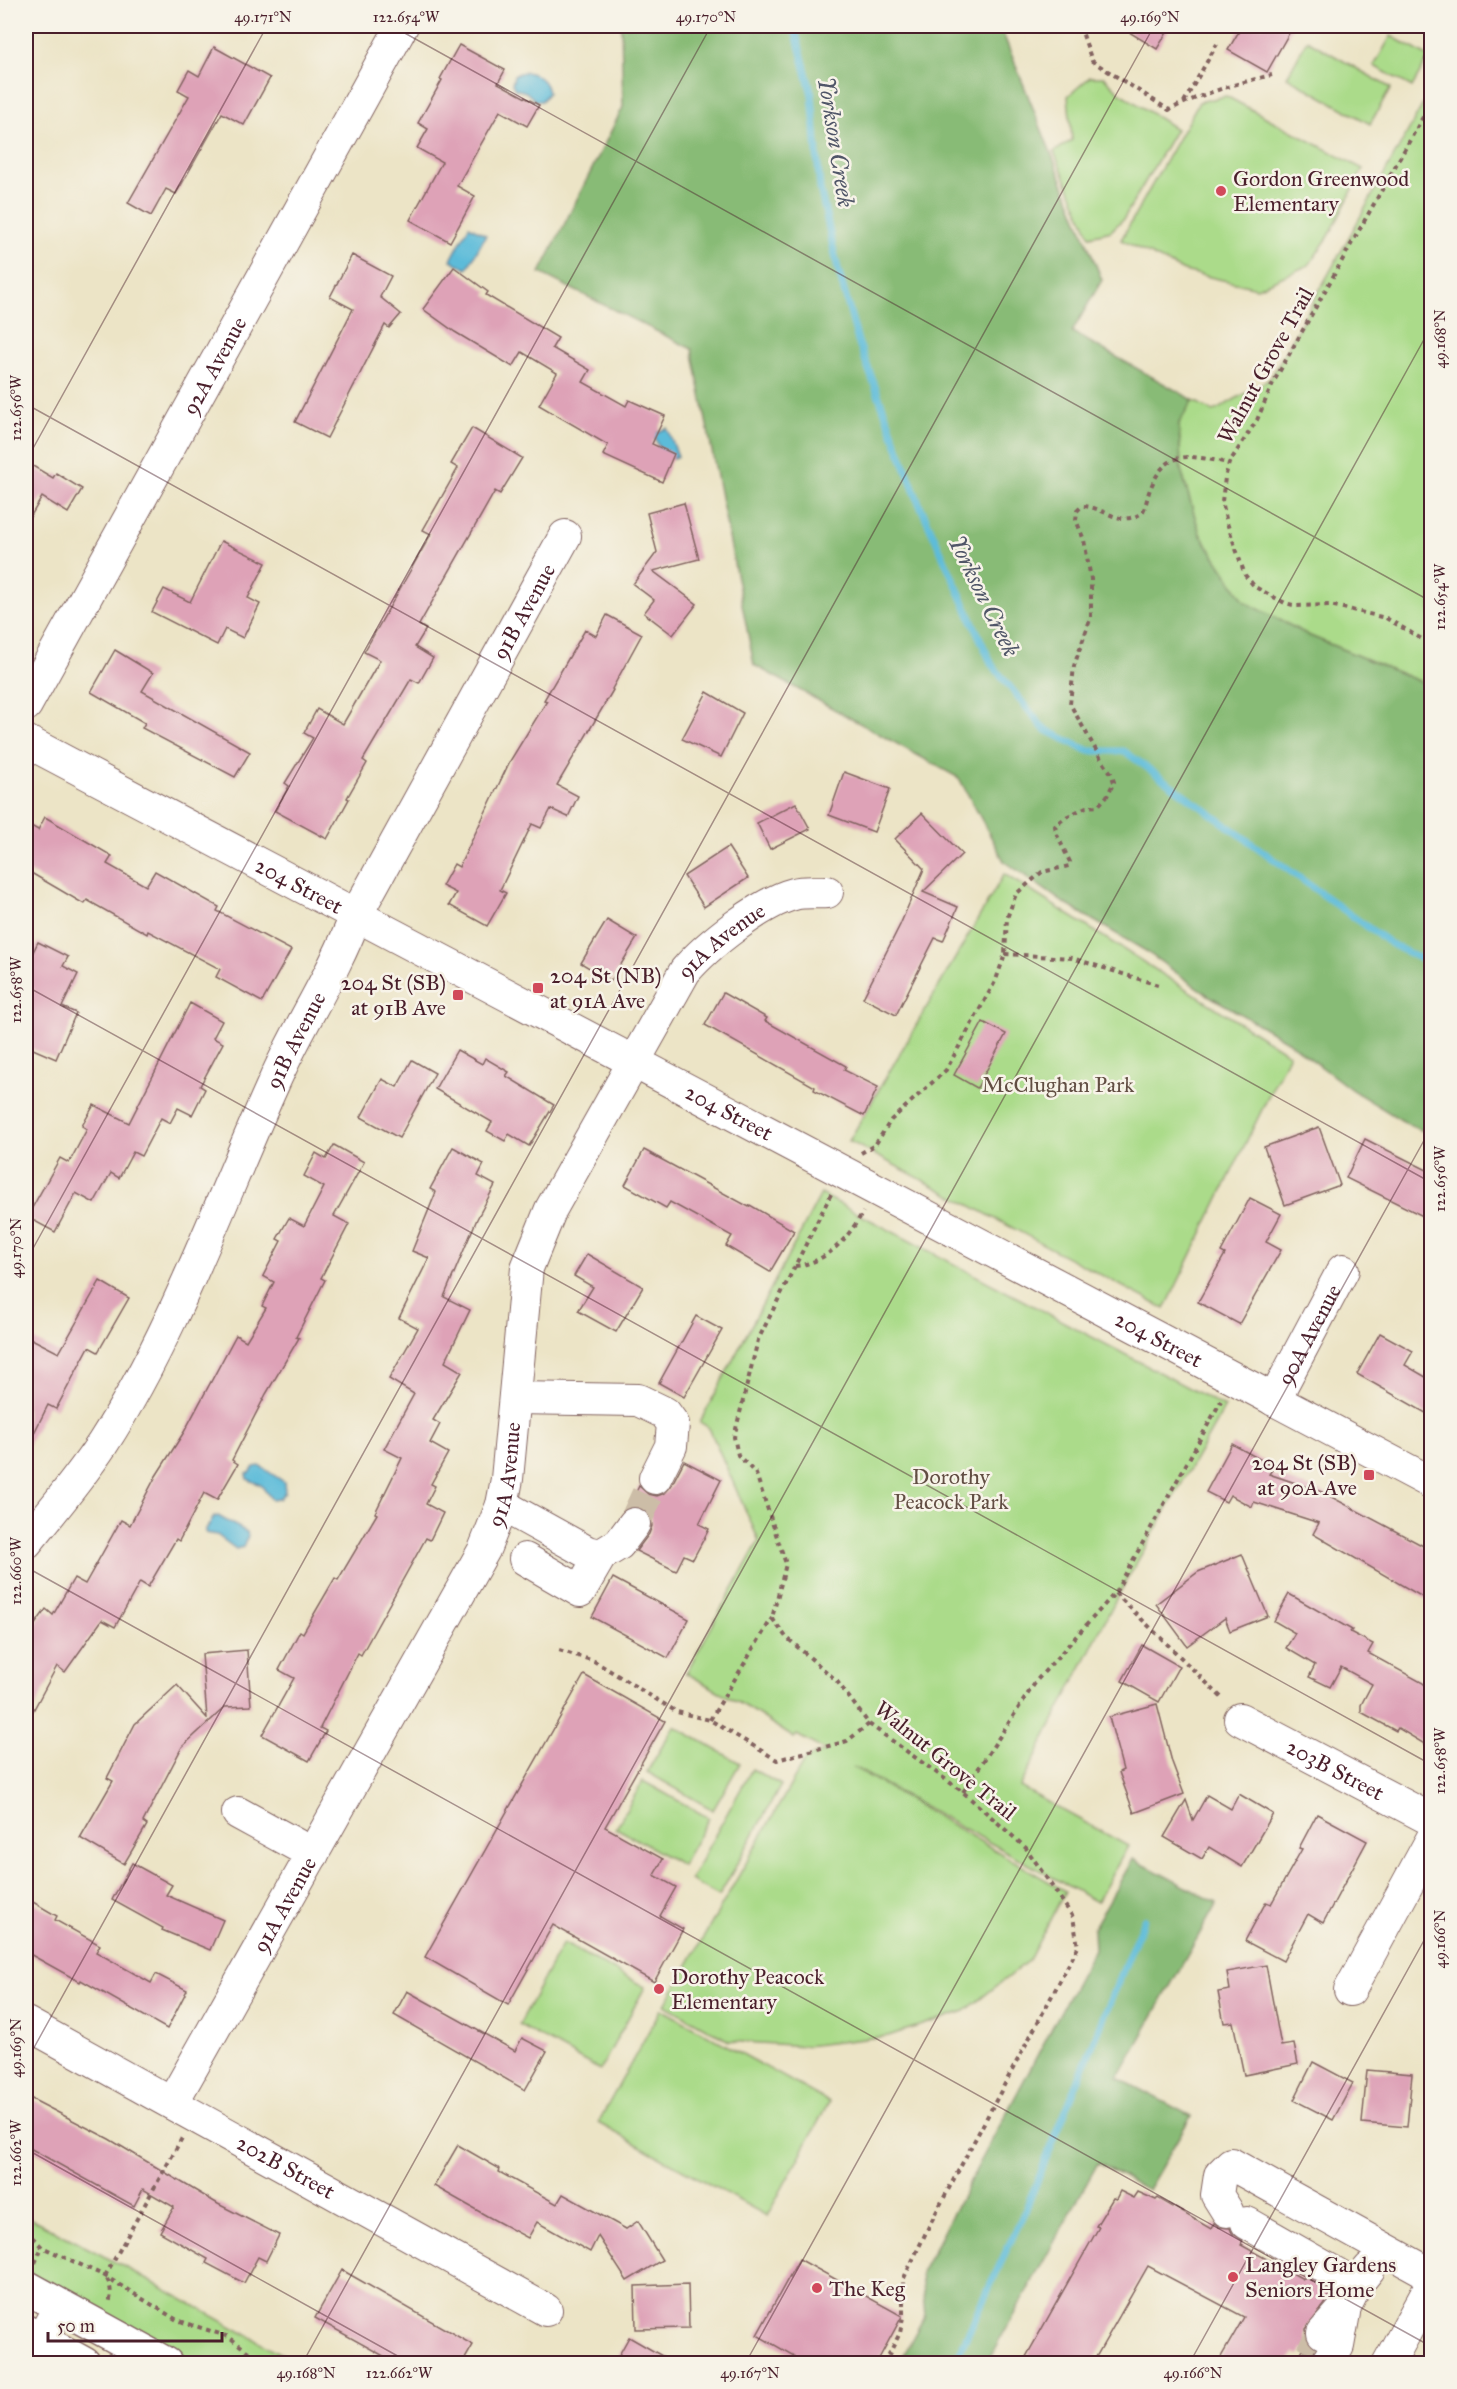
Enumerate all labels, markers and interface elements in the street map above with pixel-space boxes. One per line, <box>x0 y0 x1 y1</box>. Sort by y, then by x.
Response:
text: 49.171°N <box>234 8 292 26</box>
text: 122.654°W <box>373 8 440 26</box>
text: 49.170°N <box>676 8 736 26</box>
text: 49.169°N <box>1120 8 1180 26</box>
water label: Yorkson Creek <box>811 75 861 210</box>
place label: Gordon Greenwood Elementary <box>1233 165 1409 217</box>
marker: Gordon Greenwood Elementary <box>1214 184 1228 198</box>
street label: Walnut Grove Trail <box>1211 282 1320 448</box>
text: 49.168°N <box>1431 309 1449 369</box>
street label: 92A Avenue <box>176 312 252 420</box>
text: 122.656°W <box>7 374 25 441</box>
water label: Yorkson Creek <box>942 530 1026 662</box>
street label: 91B Avenue <box>486 559 561 665</box>
text: 122.654°W <box>1431 563 1449 630</box>
street label: 204 Street <box>251 851 348 920</box>
street label: 91A Avenue <box>671 897 770 984</box>
text: 122.658°W <box>7 956 25 1023</box>
place label: 204 St (NB) at 91A Ave <box>550 962 662 1014</box>
place label: 204 St (SB) at 91B Ave <box>341 969 446 1021</box>
marker: 204 St (NB) at 91A Ave <box>531 981 545 995</box>
street label: 91B Avenue <box>260 987 332 1093</box>
marker: 204 St (SB) at 91B Ave <box>451 988 465 1002</box>
park label: McClughan Park <box>982 1071 1135 1098</box>
street label: 204 Street <box>680 1078 778 1147</box>
text: 122.656°W <box>1431 1145 1449 1212</box>
text: 49.170°N <box>7 1218 25 1278</box>
street label: 90A Avenue <box>1271 1280 1347 1390</box>
street label: 204 Street <box>1110 1305 1207 1374</box>
street label: 91A Avenue <box>482 1421 526 1531</box>
place label: 204 St (SB) at 90A Ave <box>1252 1449 1357 1501</box>
park label: Dorothy Peacock Park <box>893 1463 1009 1515</box>
marker: 204 St (SB) at 90A Ave <box>1362 1468 1376 1482</box>
text: 122.660°W <box>7 1536 25 1605</box>
street label: Walnut Grove Trail <box>869 1695 1022 1826</box>
text: 122.658°W <box>1431 1727 1449 1794</box>
street label: 203B Street <box>1282 1733 1389 1807</box>
street label: 91A Avenue <box>247 1852 322 1957</box>
text: 49.166°N <box>1431 1909 1449 1968</box>
place label: Dorothy Peacock Elementary <box>671 1963 825 2015</box>
marker: Dorothy Peacock Elementary <box>652 1982 666 1996</box>
text: 49.169°N <box>7 2018 25 2078</box>
text: 122.662°W <box>7 2119 25 2186</box>
street label: 202B Street <box>232 2129 340 2205</box>
place label: Langley Gardens Seniors Home <box>1245 2251 1396 2303</box>
marker: Langley Gardens Seniors Home <box>1226 2270 1240 2284</box>
place label: The Keg <box>829 2275 906 2302</box>
marker: The Keg <box>810 2281 824 2295</box>
scale bar <box>48 2305 222 2343</box>
text: 50 m <box>57 2315 95 2337</box>
text: 49.168°N <box>276 2364 336 2382</box>
text: 122.662°W <box>366 2364 433 2382</box>
text: 49.167°N <box>720 2364 780 2382</box>
text: 49.166°N <box>1164 2364 1223 2382</box>

